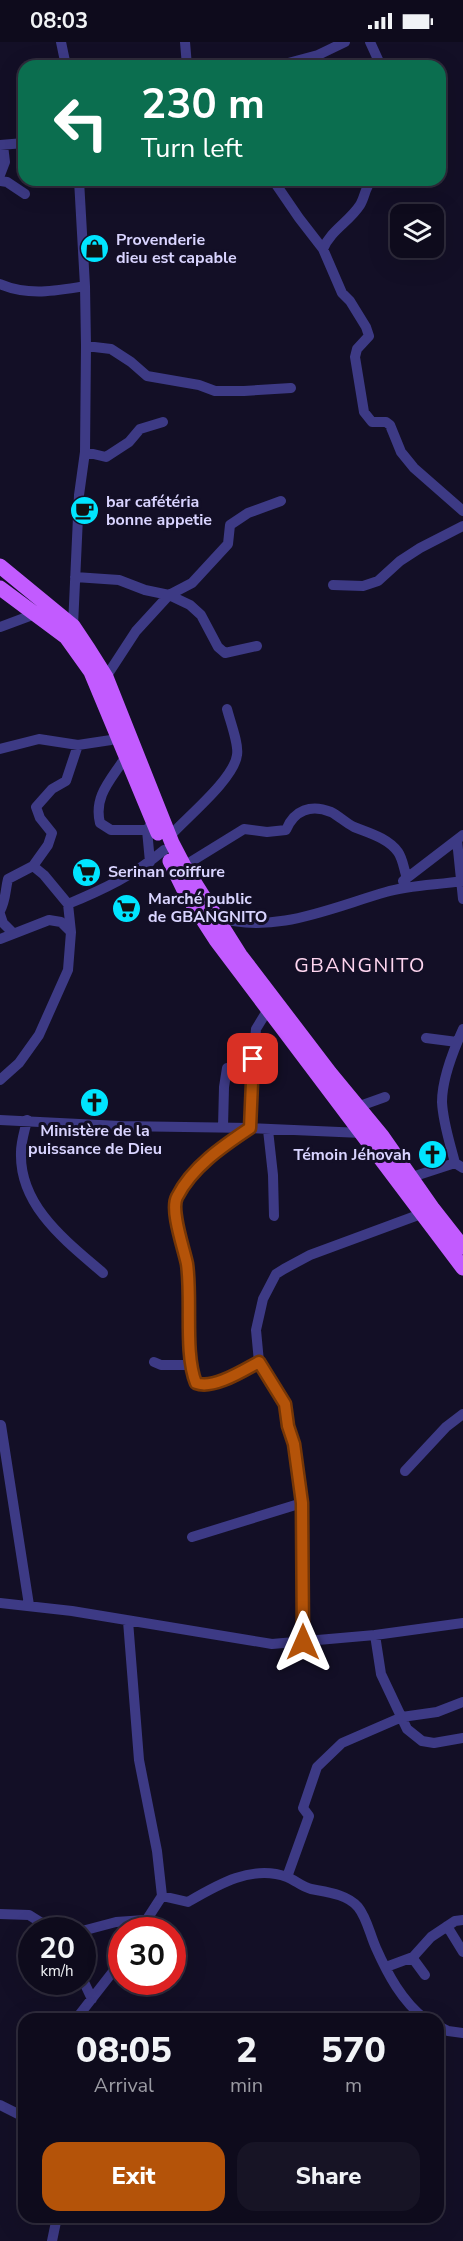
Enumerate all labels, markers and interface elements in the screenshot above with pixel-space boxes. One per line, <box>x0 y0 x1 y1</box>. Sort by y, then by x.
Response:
text: 08:03 <box>30 6 88 36</box>
text: 230 m <box>141 76 265 133</box>
icon: left <box>42 84 120 162</box>
text: Turn left <box>141 130 242 167</box>
map controls <box>390 204 444 258</box>
button: layers <box>390 204 444 258</box>
place label: Provenderie dieu est capable <box>116 229 237 269</box>
shop icon: Provenderie dieu est capable <box>79 233 111 265</box>
place label: bar cafétéria bonne appetie <box>106 491 212 531</box>
cafe icon: bar cafétéria bonne appetie <box>69 495 101 527</box>
supermarket icon: Serinan coiffure <box>71 856 103 888</box>
place label: Serinan coiffure <box>108 861 225 883</box>
place label: Marché public de GBANGNITO <box>148 888 267 928</box>
supermarket icon: Marché public de GBANGNITO <box>111 892 143 924</box>
district label: GBANGNITO <box>294 952 426 979</box>
pin <box>227 1033 278 1084</box>
icon: arrive <box>236 1042 269 1075</box>
church icon: Ministère de la puissance de Dieu <box>79 1087 111 1119</box>
place label: Ministère de la puissance de Dieu <box>28 1120 162 1160</box>
church icon: Témoin Jéhovah <box>416 1139 448 1171</box>
place label: Témoin Jéhovah <box>293 1144 411 1166</box>
position arrow <box>271 1610 335 1674</box>
speed limit sign: 30 <box>108 1917 186 1995</box>
text: 20 <box>39 1928 75 1969</box>
text: km/h <box>40 1961 74 1981</box>
text: 08:05 <box>76 2026 172 2075</box>
text: 2 <box>236 2026 257 2075</box>
text: 570 <box>321 2026 386 2075</box>
text: Arrival <box>94 2072 154 2099</box>
text: min <box>230 2072 263 2099</box>
text: m <box>345 2072 362 2099</box>
button: Exit <box>42 2142 225 2211</box>
button: Share <box>237 2142 420 2211</box>

